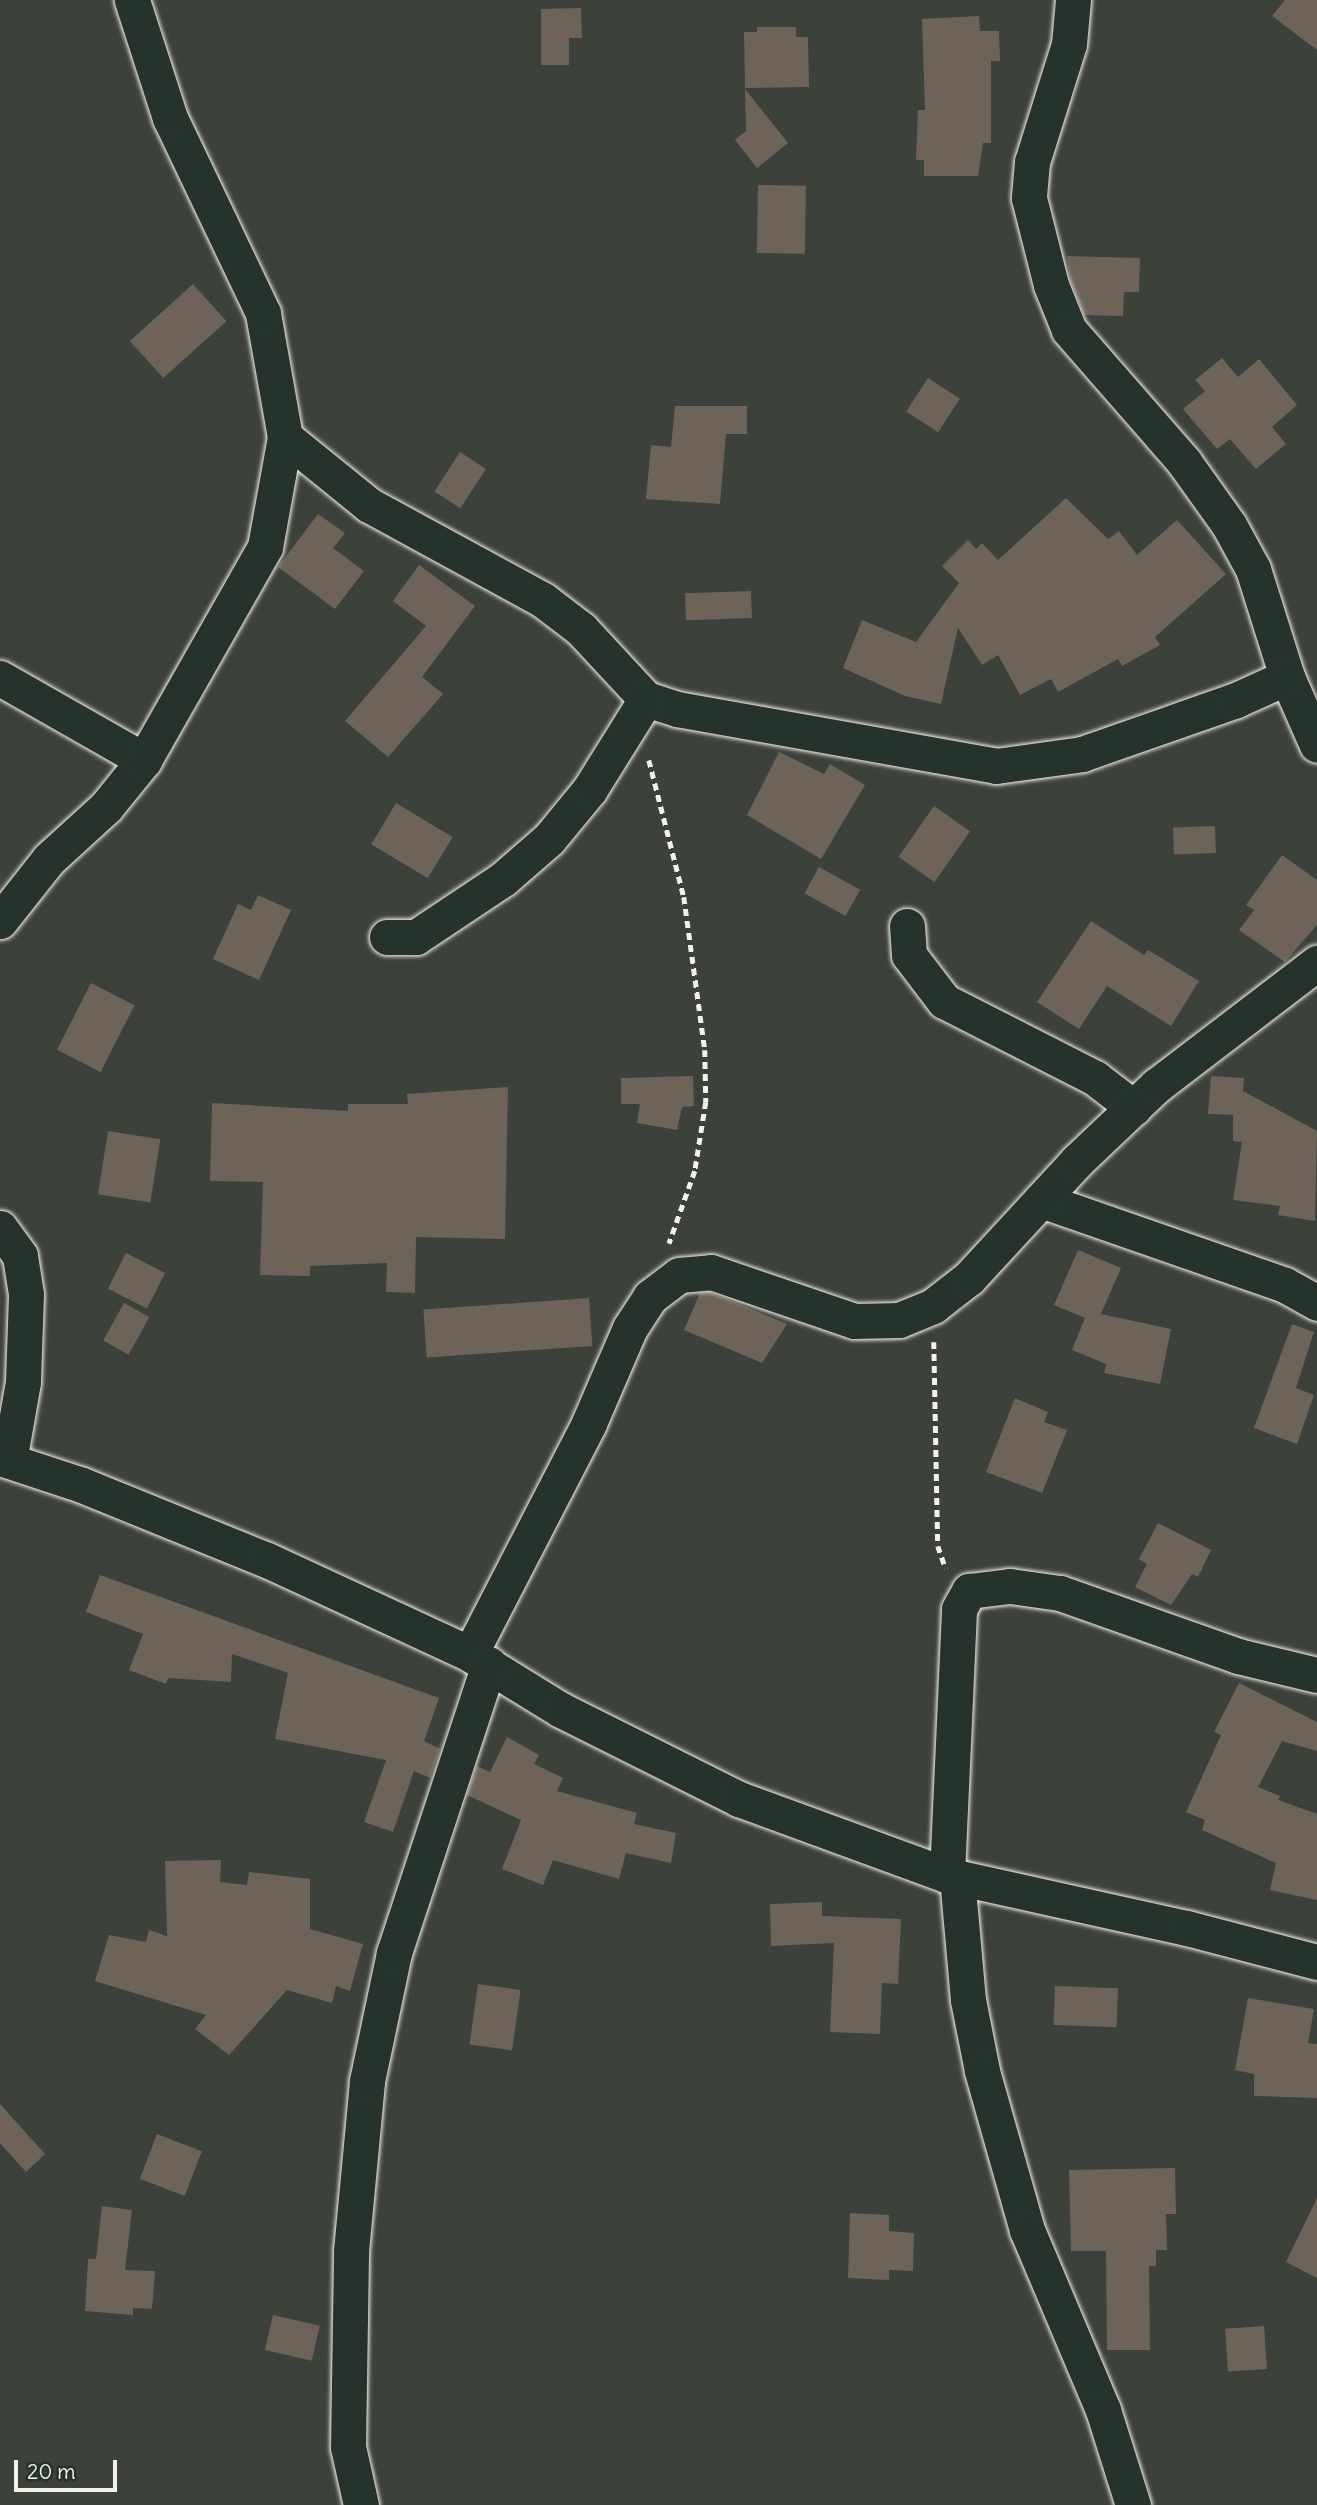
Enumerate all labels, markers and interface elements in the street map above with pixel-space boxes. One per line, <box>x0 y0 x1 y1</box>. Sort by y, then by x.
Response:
scale bar <box>18 2446 121 2490</box>
text: 20 m <box>27 2458 76 2485</box>

